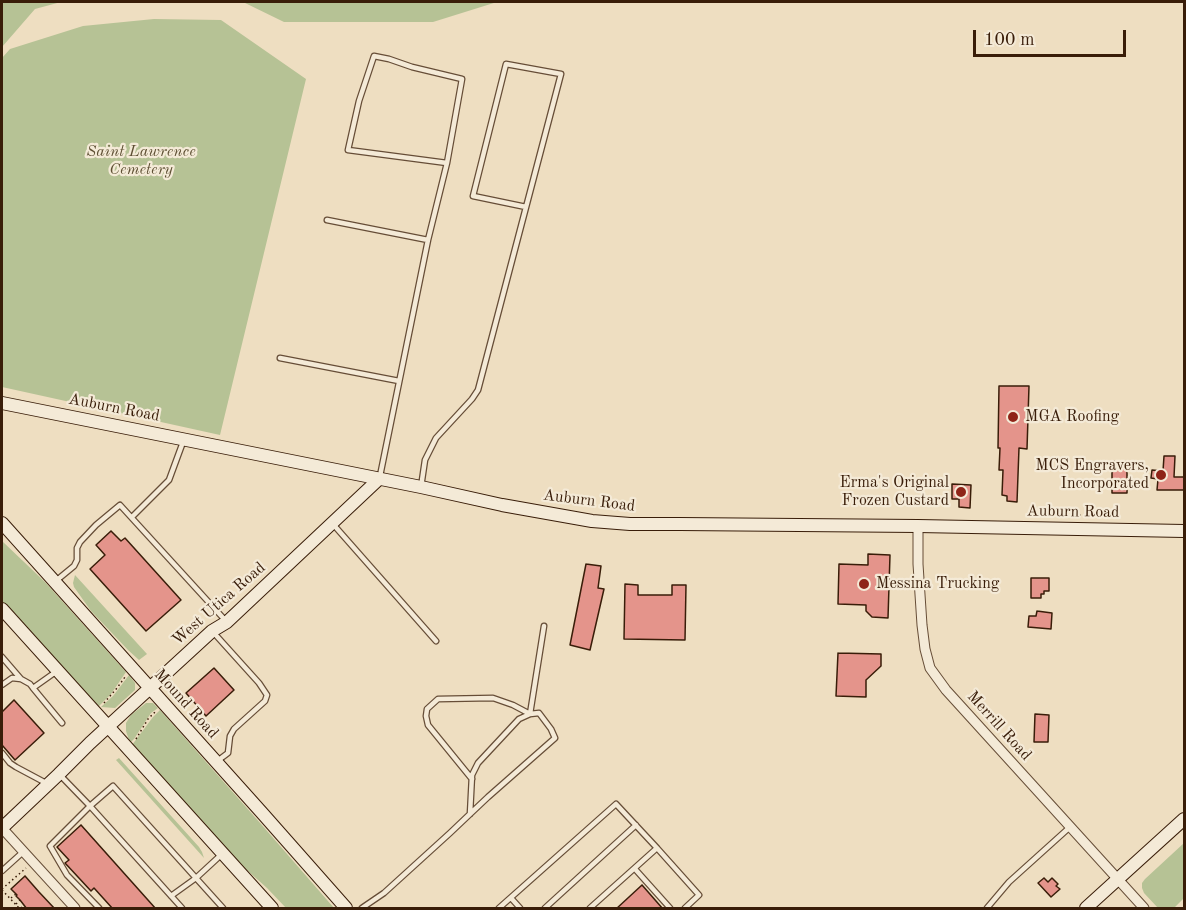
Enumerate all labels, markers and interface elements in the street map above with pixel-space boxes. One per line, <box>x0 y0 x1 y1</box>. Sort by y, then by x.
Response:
scale bar <box>976 18 1129 56</box>
text: 100 m <box>984 31 1035 49</box>
park label: Saint Lawrence Cemetery <box>86 142 196 180</box>
street label: Auburn Road <box>67 390 161 426</box>
place label: MGA Roofing <box>1025 407 1119 427</box>
marker: MGA Roofing <box>1006 410 1020 424</box>
place label: MCS Engravers, Incorporated <box>1035 456 1149 494</box>
marker: MCS Engravers, Incorporated <box>1154 468 1168 482</box>
place label: Erma's Original Frozen Custard <box>840 473 949 511</box>
marker: Erma's Original Frozen Custard <box>954 485 968 499</box>
street label: Auburn Road <box>542 486 636 516</box>
street label: Auburn Road <box>1026 502 1120 522</box>
street label: West Utica Road <box>168 558 270 650</box>
place label: Messina Trucking <box>876 574 999 594</box>
marker: Messina Trucking <box>857 577 871 591</box>
street label: Mound Road <box>150 665 222 743</box>
street label: Merrill Road <box>963 687 1035 765</box>

